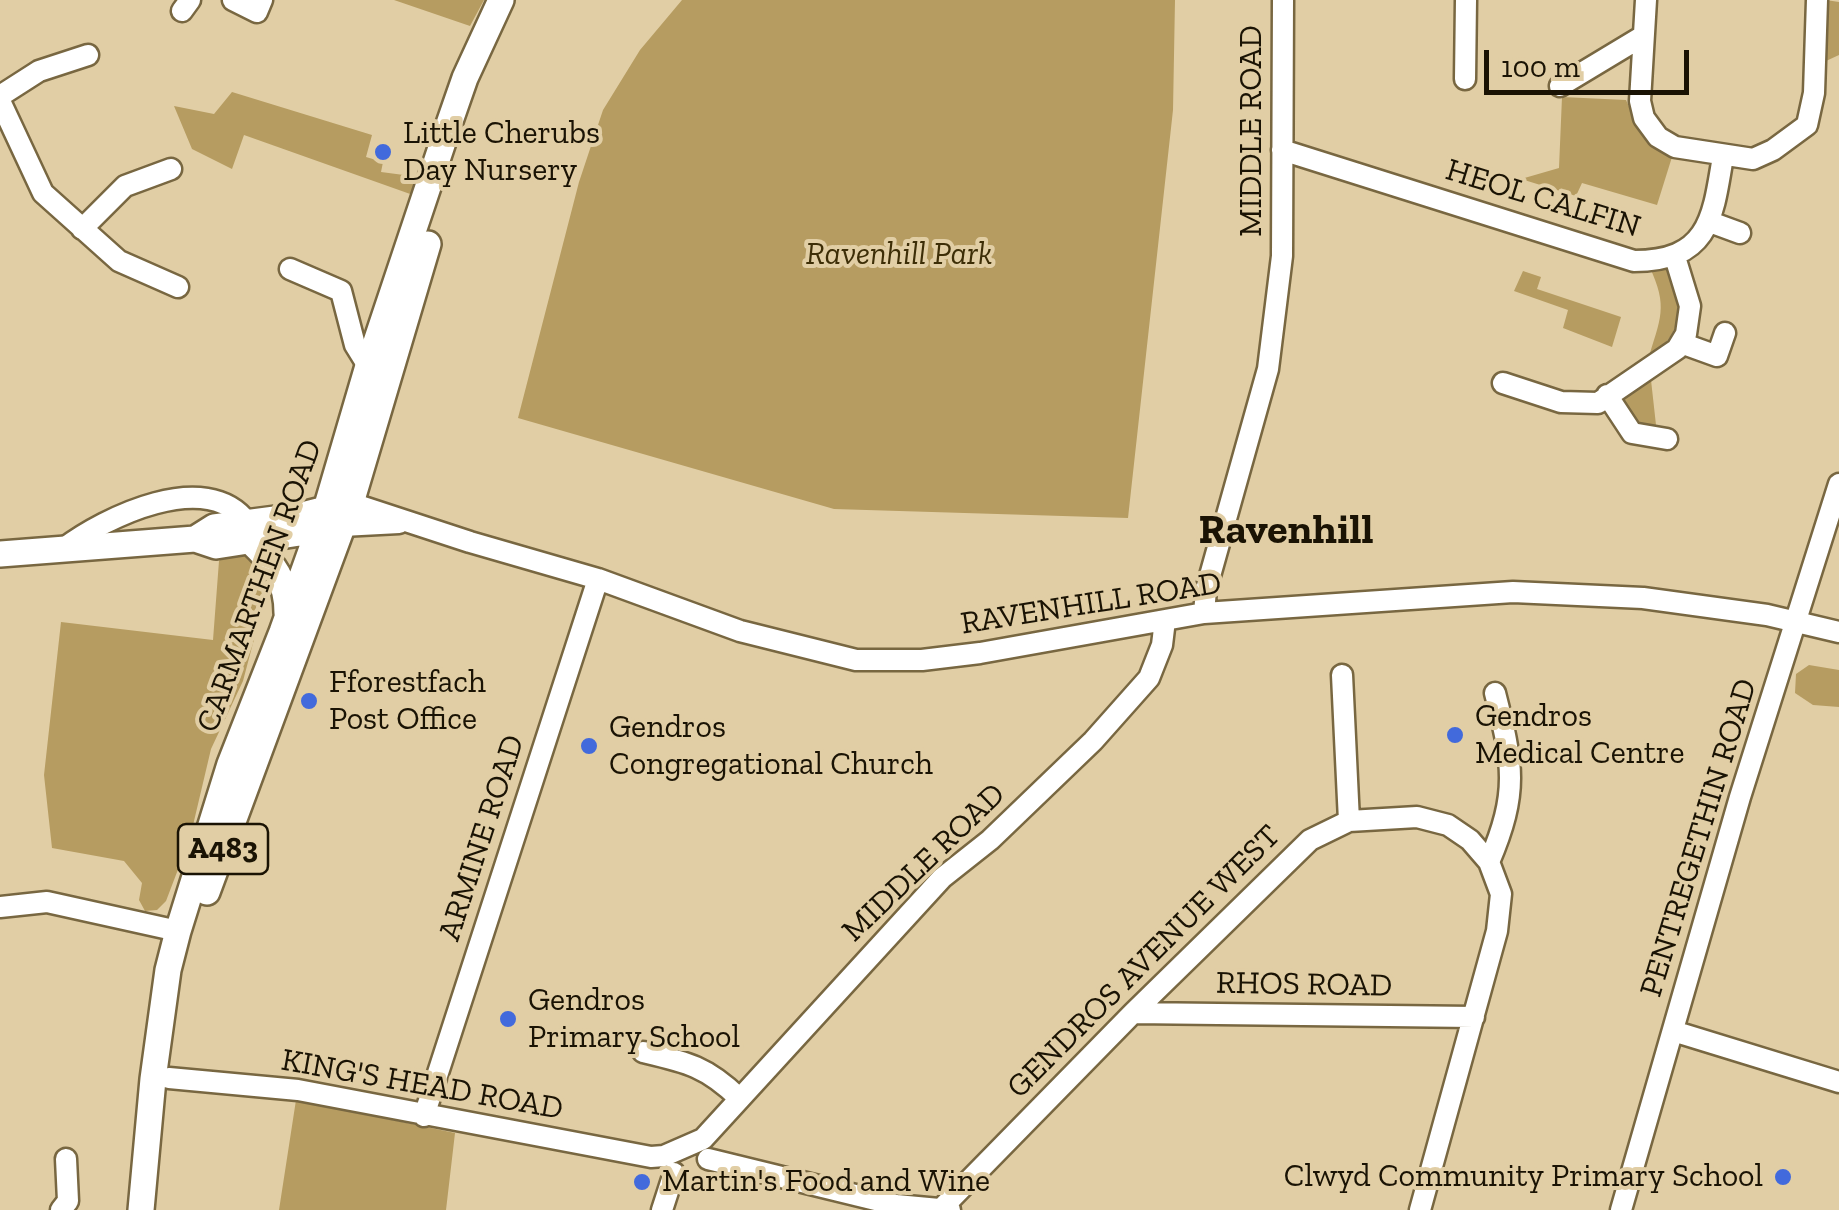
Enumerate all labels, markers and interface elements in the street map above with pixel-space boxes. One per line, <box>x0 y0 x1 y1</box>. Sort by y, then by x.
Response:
street label: MIDDLE ROAD <box>1233 25 1271 237</box>
scale bar <box>1489 30 1694 92</box>
text: 100 m <box>1501 49 1580 85</box>
place label: Little Cherubs Day Nursery <box>403 115 600 190</box>
marker: Little Cherubs Day Nursery <box>372 141 394 163</box>
street label: HEOL CALFIN <box>1441 151 1645 247</box>
park label: Ravenhill Park <box>806 236 992 274</box>
street label: CARMARTHEN ROAD <box>189 434 331 738</box>
district label: Ravenhill <box>1199 506 1373 556</box>
street label: RAVENHILL ROAD <box>958 564 1224 644</box>
place label: Fforestfach Post Office <box>329 664 486 739</box>
street label: PENTREGETHIN ROAD <box>1632 674 1766 1002</box>
marker: Fforestfach Post Office <box>298 690 320 712</box>
place label: Gendros Medical Centre <box>1475 698 1684 773</box>
place label: Gendros Congregational Church <box>609 709 933 784</box>
marker: Gendros Medical Centre <box>1444 724 1466 746</box>
street label: ARMINE ROAD <box>431 730 533 946</box>
marker: Gendros Congregational Church <box>578 735 600 757</box>
street label: MIDDLE ROAD <box>835 776 1013 950</box>
street label: GENDROS AVENUE WEST <box>1000 818 1288 1106</box>
road number: A483 <box>178 824 268 874</box>
street label: RHOS ROAD <box>1216 964 1392 1006</box>
place label: Gendros Primary School <box>528 982 740 1057</box>
marker: Gendros Primary School <box>497 1008 519 1030</box>
street label: KING'S HEAD ROAD <box>278 1041 566 1129</box>
place label: Clwyd Community Primary School <box>1284 1158 1763 1196</box>
place label: Martin's Food and Wine <box>662 1163 990 1201</box>
marker: Clwyd Community Primary School <box>1772 1166 1794 1188</box>
marker: Martin's Food and Wine <box>631 1171 653 1193</box>

